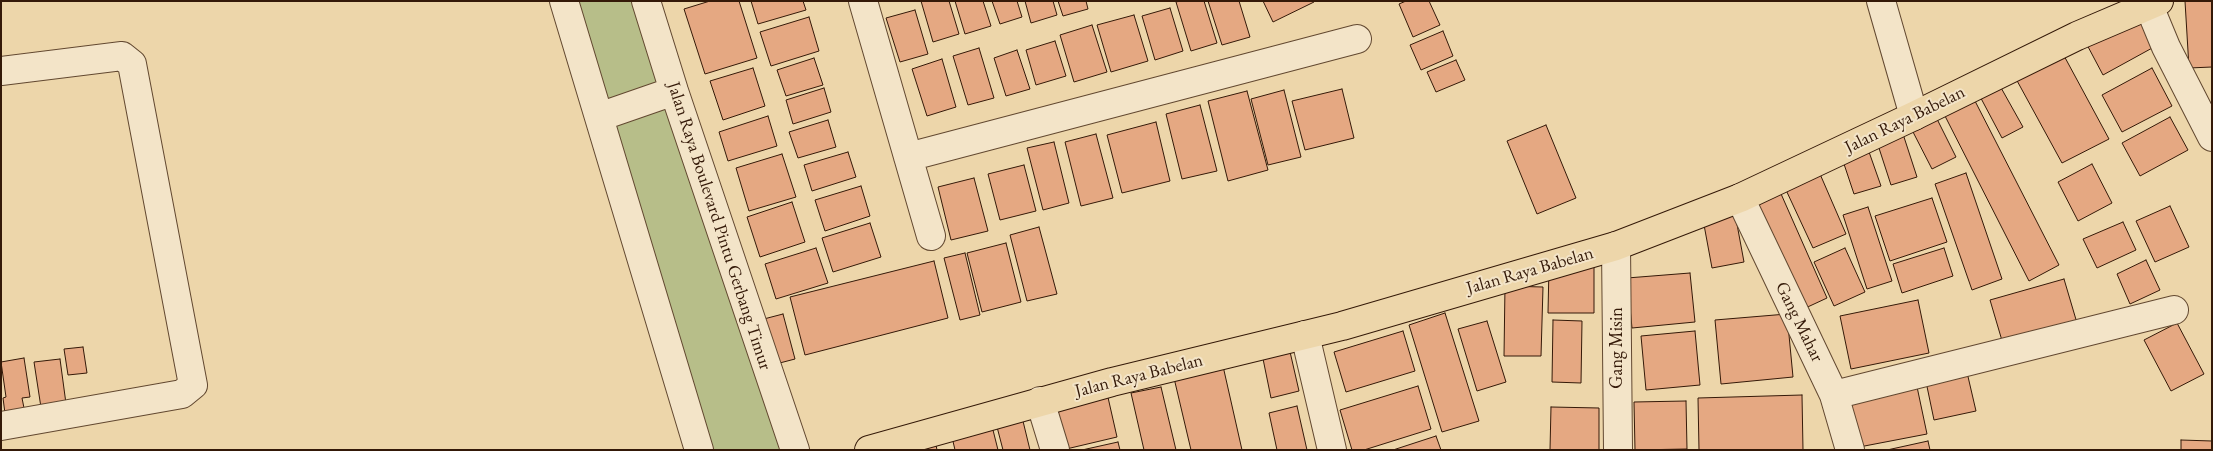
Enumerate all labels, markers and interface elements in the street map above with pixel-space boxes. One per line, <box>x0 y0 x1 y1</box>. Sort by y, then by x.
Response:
street label: Jalan Raya Boulevard Pintu Gerbang Timur <box>662 79 776 373</box>
street label: Jalan Raya Babelan <box>1841 82 1969 158</box>
street label: Jalan Raya Babelan <box>1464 243 1596 299</box>
street label: Gang Mahar <box>1770 278 1828 366</box>
street label: Gang Misin <box>1606 307 1628 389</box>
street label: Jalan Raya Babelan <box>1073 350 1205 402</box>

